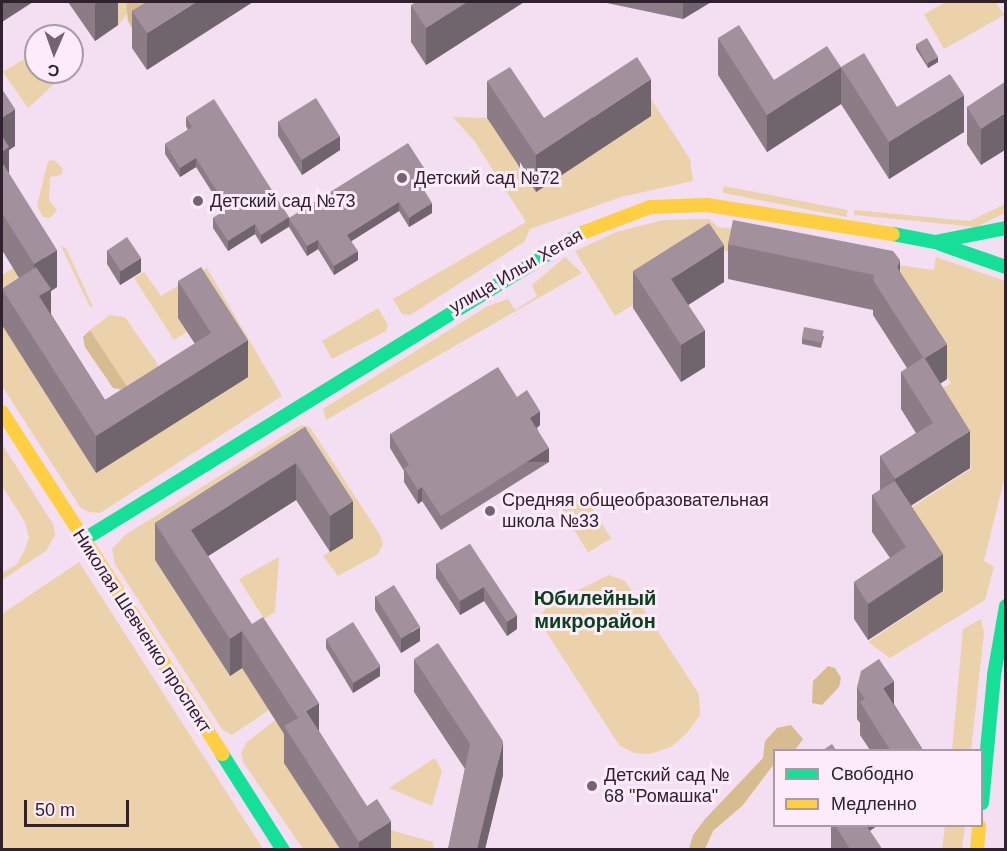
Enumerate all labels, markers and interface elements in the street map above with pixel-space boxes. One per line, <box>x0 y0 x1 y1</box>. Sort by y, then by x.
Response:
north arrow <box>24 24 84 84</box>
text: С <box>47 62 59 79</box>
place label: Детский сад №72 <box>414 167 559 189</box>
marker: Детский сад №72 <box>395 171 409 185</box>
place label: Детский сад №73 <box>210 190 355 212</box>
marker: Детский сад №73 <box>191 194 205 208</box>
street label: улица Ильи Хегая <box>446 224 586 318</box>
place label: Средняя общеобразовательная школа №33 <box>502 490 769 532</box>
marker: Средняя общеобразовательная школа №33 <box>483 504 497 518</box>
street label: Николая Шевченко проспект <box>68 525 216 737</box>
district label: Юбилейный микрорайон <box>534 587 656 634</box>
legend <box>773 749 983 827</box>
text: Свободно <box>831 764 914 784</box>
place label: Детский сад № 68 "Ромашка" <box>604 765 729 808</box>
marker: Детский сад № 68 "Ромашка" <box>585 779 599 793</box>
scale bar <box>27 788 132 826</box>
text: Медленно <box>831 794 917 814</box>
text: 50 m <box>35 800 75 820</box>

